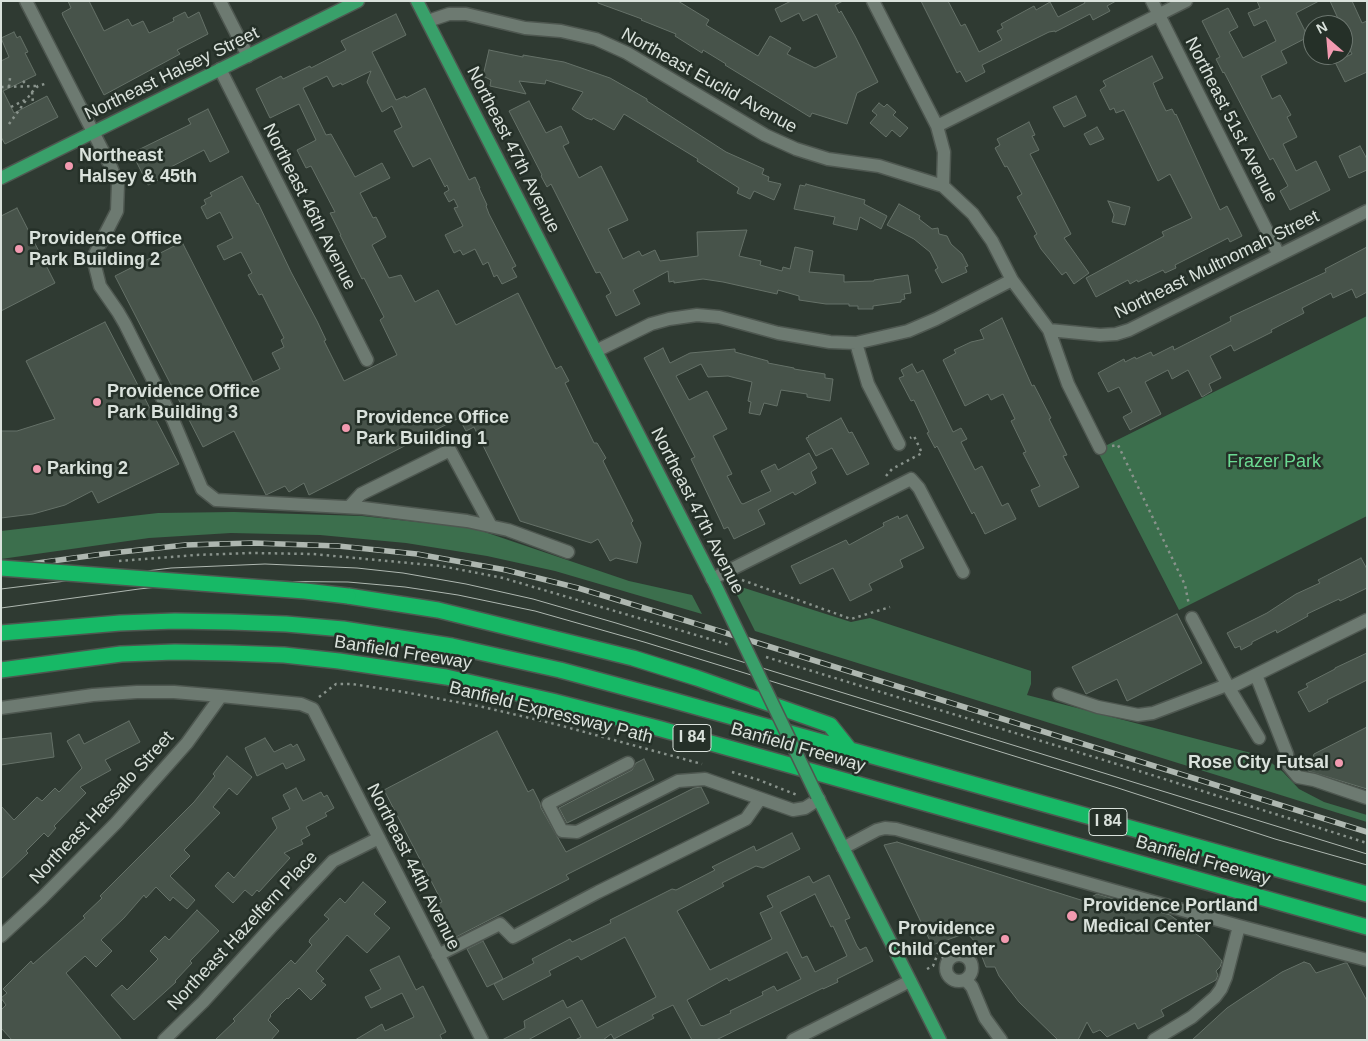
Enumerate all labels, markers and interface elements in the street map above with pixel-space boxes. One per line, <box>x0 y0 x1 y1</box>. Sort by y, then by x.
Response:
north arrow <box>1303 15 1353 65</box>
text: N <box>1314 18 1330 37</box>
street label: Northeast Halsey Street <box>81 22 263 126</box>
street label: Northeast Euclid Avenue <box>617 24 801 138</box>
street label: Northeast 51st Avenue <box>1180 34 1282 206</box>
street label: Northeast 47th Avenue <box>462 63 564 237</box>
street label: Northeast 46th Avenue <box>258 120 360 294</box>
place label: Northeast Halsey & 45th <box>79 145 197 188</box>
marker: Northeast Halsey & 45th <box>63 160 75 172</box>
street label: Northeast Multnomah Street <box>1111 206 1323 324</box>
place label: Providence Office Park Building 2 <box>29 228 182 270</box>
marker: Providence Office Park Building 2 <box>13 243 25 255</box>
place label: Providence Office Park Building 3 <box>107 381 260 424</box>
marker: Providence Office Park Building 3 <box>91 396 103 408</box>
place label: Providence Office Park Building 1 <box>356 407 509 449</box>
marker: Providence Office Park Building 1 <box>340 422 352 434</box>
street label: Northeast 47th Avenue <box>646 424 748 598</box>
park label: Frazer Park <box>1227 451 1321 473</box>
place label: Parking 2 <box>47 458 128 480</box>
marker: Parking 2 <box>31 463 43 475</box>
street label: Banfield Freeway <box>333 631 473 675</box>
street label: Banfield Expressway Path <box>447 677 655 749</box>
street label: Banfield Freeway <box>728 718 868 778</box>
road number: I 84 <box>673 724 711 751</box>
street label: Northeast Hassalo Street <box>26 727 178 889</box>
place label: Rose City Futsal <box>1188 752 1329 774</box>
marker: Rose City Futsal <box>1333 757 1345 769</box>
street label: Northeast 44th Avenue <box>362 780 464 954</box>
road number: I 84 <box>1089 809 1127 836</box>
street label: Banfield Freeway <box>1133 831 1273 891</box>
street label: Northeast Hazelfern Place <box>163 847 323 1015</box>
place label: Providence Portland Medical Center <box>1083 895 1258 938</box>
marker: Providence Portland Medical Center <box>1065 909 1079 923</box>
place label: Providence Child Center <box>888 918 995 961</box>
marker: Providence Child Center <box>999 933 1011 945</box>

